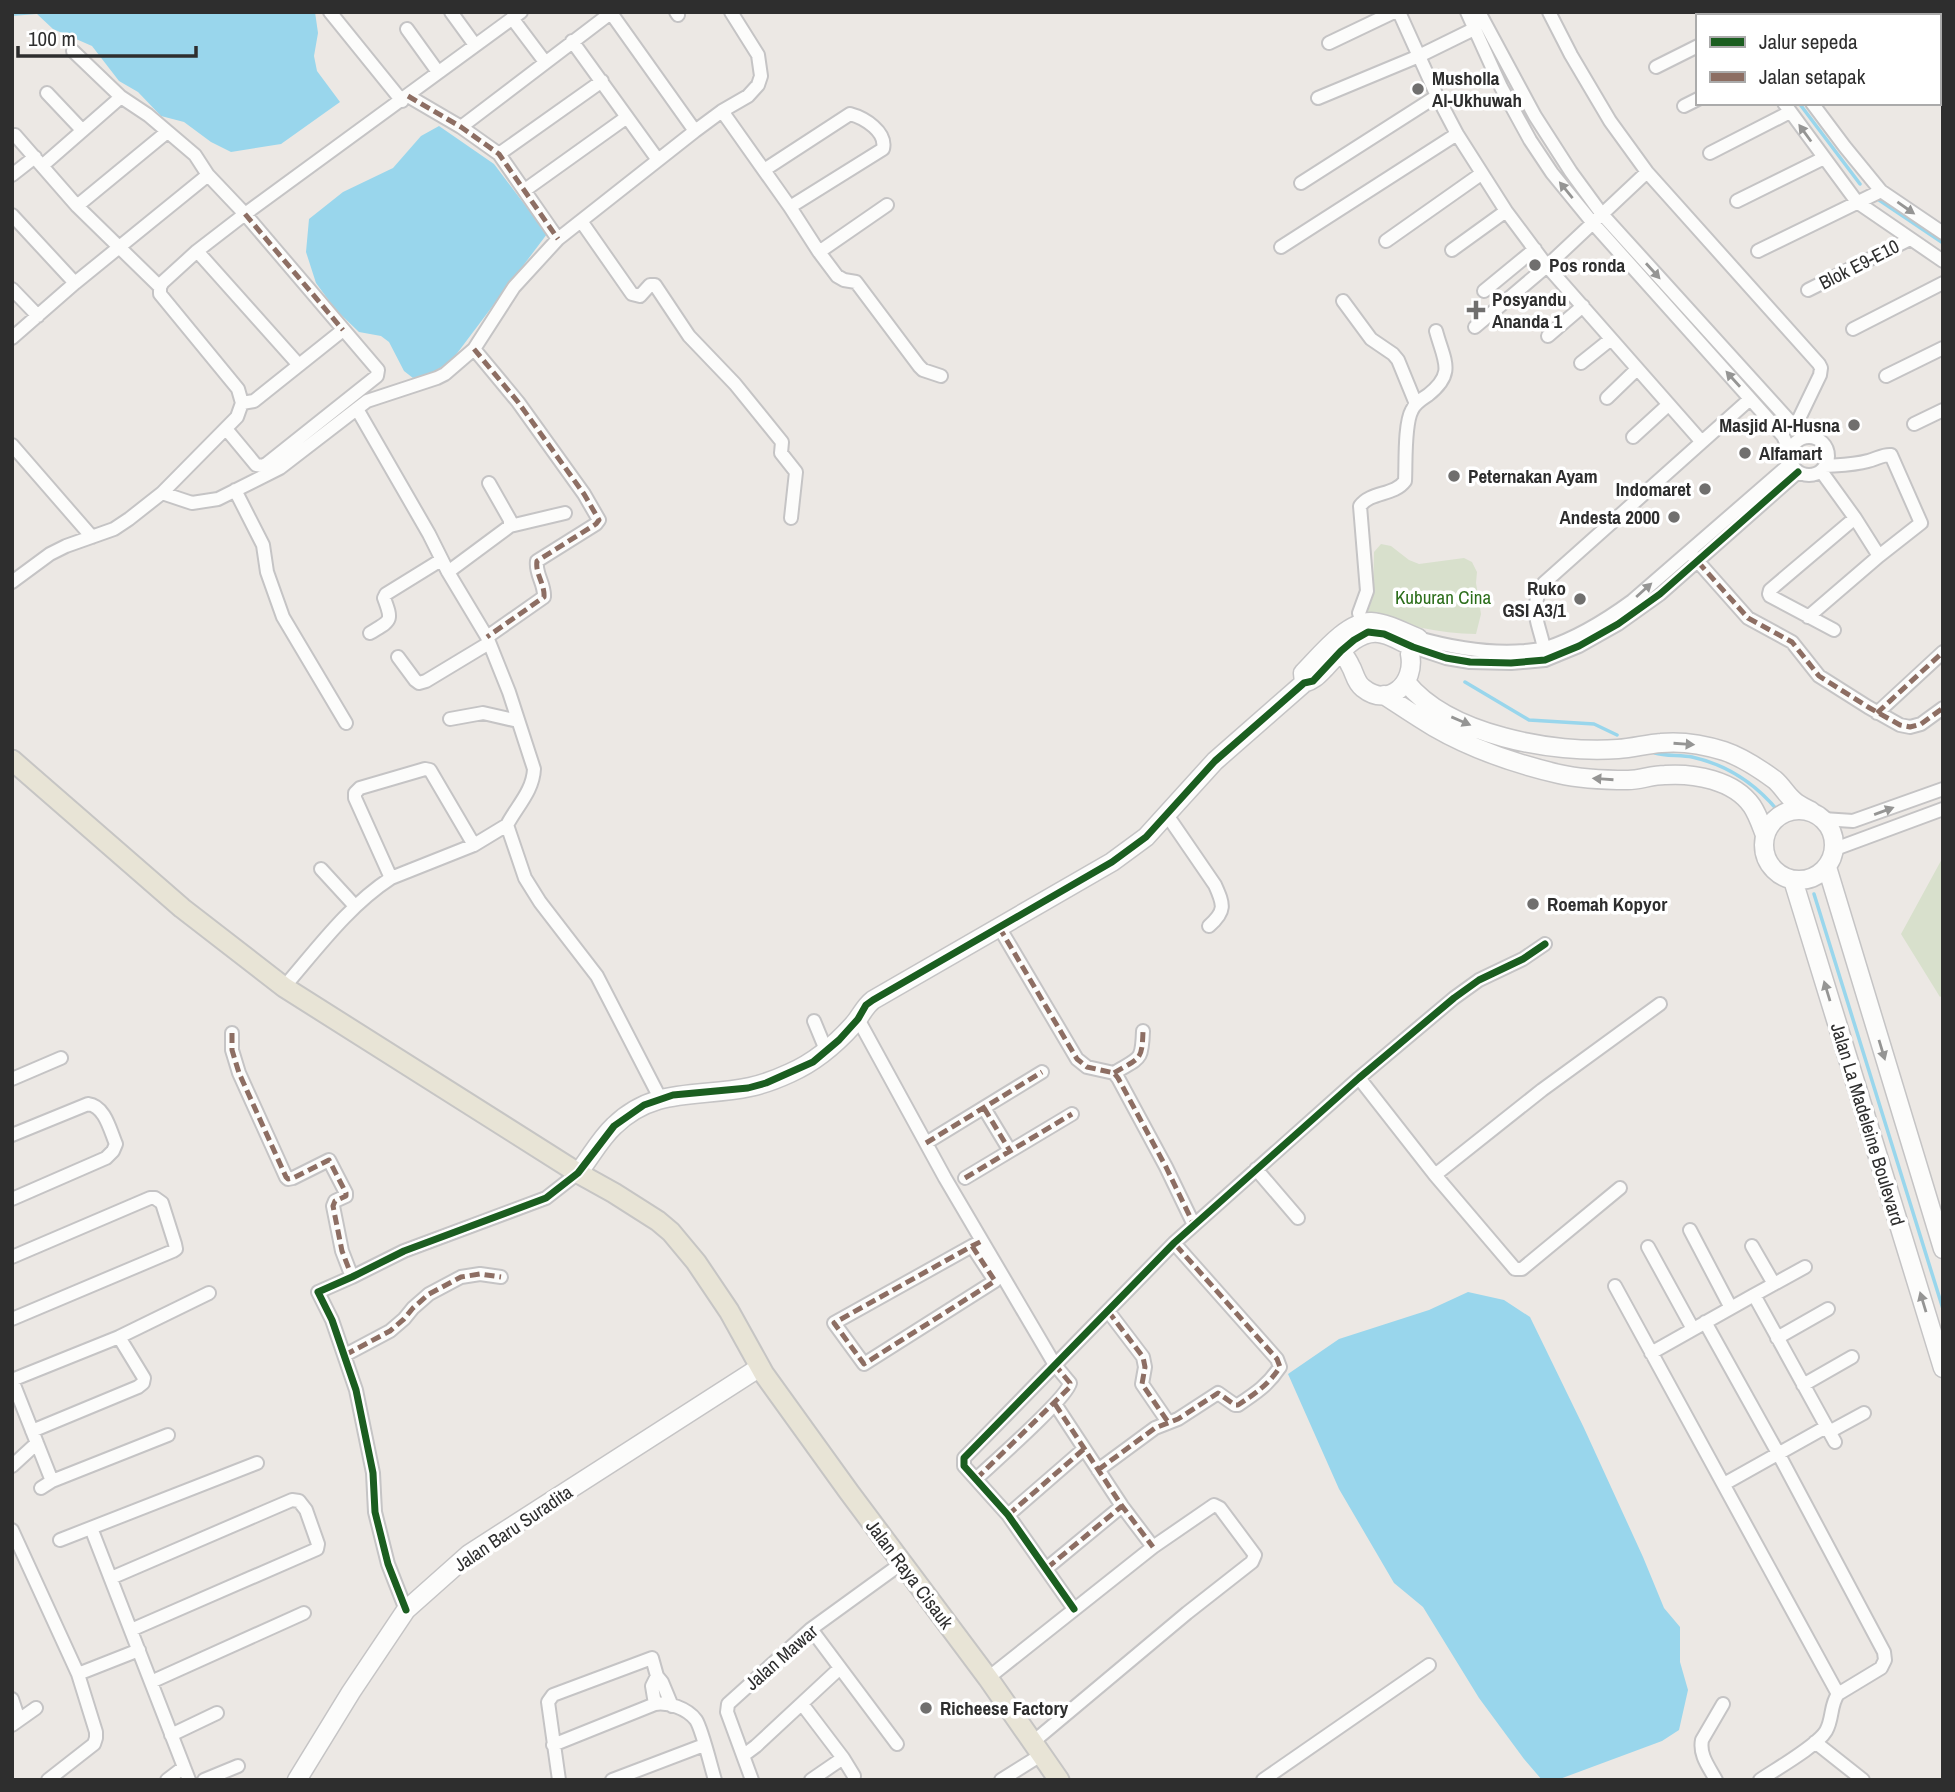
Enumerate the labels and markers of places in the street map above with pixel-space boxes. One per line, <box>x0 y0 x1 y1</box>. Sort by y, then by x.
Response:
place label: Musholla Al-Ukhuwah <box>1432 65 1522 113</box>
marker: Musholla Al-Ukhuwah <box>1410 81 1426 97</box>
place label: Pos ronda <box>1549 252 1626 278</box>
marker: Pos ronda <box>1527 257 1543 273</box>
place label: Posyandu Ananda 1 <box>1492 286 1566 334</box>
marker: Posyandu Ananda 1 <box>1466 300 1486 320</box>
place label: Masjid Al-Husna <box>1719 412 1840 438</box>
marker: Masjid Al-Husna <box>1846 417 1862 433</box>
place label: Alfamart <box>1759 440 1822 466</box>
marker: Alfamart <box>1737 445 1753 461</box>
place label: Peternakan Ayam <box>1468 463 1598 489</box>
marker: Peternakan Ayam <box>1446 468 1462 484</box>
place label: Indomaret <box>1616 476 1691 502</box>
marker: Indomaret <box>1697 481 1713 497</box>
place label: Andesta 2000 <box>1560 504 1660 530</box>
marker: Andesta 2000 <box>1666 509 1682 525</box>
place label: Ruko GSI A3/1 <box>1502 575 1566 623</box>
marker: Ruko GSI A3/1 <box>1572 591 1588 607</box>
place label: Roemah Kopyor <box>1547 891 1667 917</box>
marker: Roemah Kopyor <box>1525 896 1541 912</box>
place label: Richeese Factory <box>940 1695 1069 1721</box>
marker: Richeese Factory <box>918 1700 934 1716</box>

